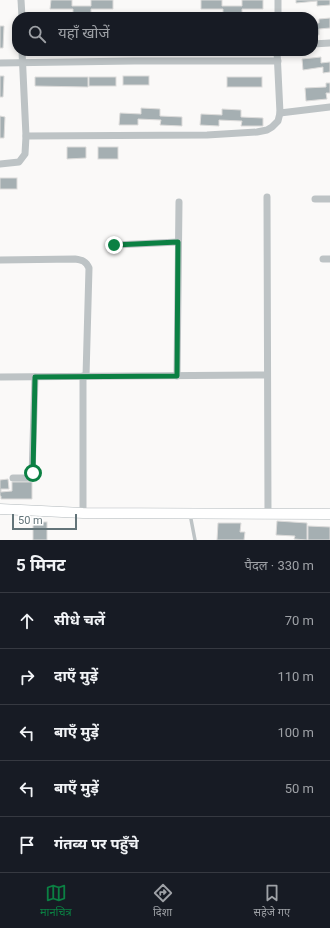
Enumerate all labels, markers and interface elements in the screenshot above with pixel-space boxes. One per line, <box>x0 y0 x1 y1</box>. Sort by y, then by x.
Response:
search box <box>12 12 318 56</box>
icon: search <box>26 23 48 45</box>
text: यहाँ खोजें <box>58 24 110 42</box>
route end <box>105 236 123 254</box>
route start <box>24 464 42 482</box>
scale bar <box>12 512 77 531</box>
text: 50 m <box>18 514 43 527</box>
text: 5 मिनट <box>16 555 66 575</box>
text: पैदल · 330 m <box>245 558 314 573</box>
icon: ahead <box>16 610 38 632</box>
text: सीधे चलें <box>54 611 105 629</box>
text: 70 m <box>285 613 314 628</box>
icon: right <box>16 666 38 688</box>
text: दाएँ मुड़ें <box>54 667 98 685</box>
text: 110 m <box>277 669 314 684</box>
icon: left <box>16 722 38 744</box>
text: बाएँ मुड़ें <box>54 723 99 741</box>
text: 100 m <box>277 725 314 740</box>
icon: left <box>16 778 38 800</box>
text: बाएँ मुड़ें <box>54 779 99 797</box>
text: 50 m <box>285 781 314 796</box>
icon: arrive <box>16 834 38 856</box>
text: गंतव्य पर पहुँचे <box>54 835 139 853</box>
tab: मानचित्र <box>40 882 71 920</box>
tab: दिशा <box>152 882 174 920</box>
tab: सहेजे गए <box>254 882 290 920</box>

